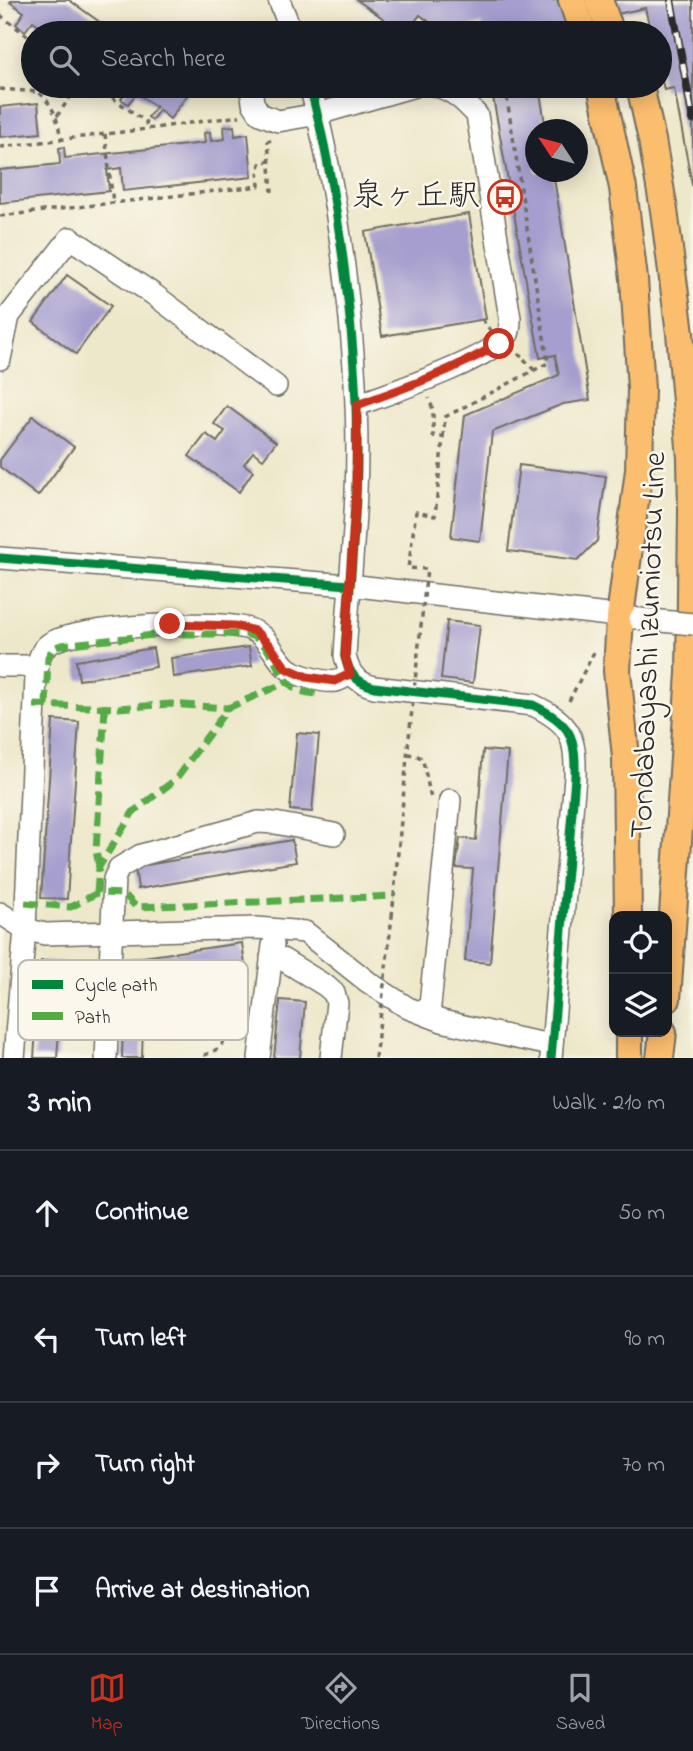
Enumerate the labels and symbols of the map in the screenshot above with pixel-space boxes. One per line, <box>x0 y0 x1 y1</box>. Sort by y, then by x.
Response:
north arrow <box>525 119 588 182</box>
place label: 泉ヶ丘駅 <box>352 174 480 221</box>
bus stop icon: 泉ヶ丘駅 <box>486 178 524 216</box>
route start <box>483 328 514 359</box>
street label: Tondabayashi Izumiotsu Line <box>620 450 680 839</box>
route end <box>154 608 185 639</box>
legend <box>18 960 248 1040</box>
text: Cycle path <box>75 973 157 1001</box>
text: Path <box>75 1005 111 1032</box>

